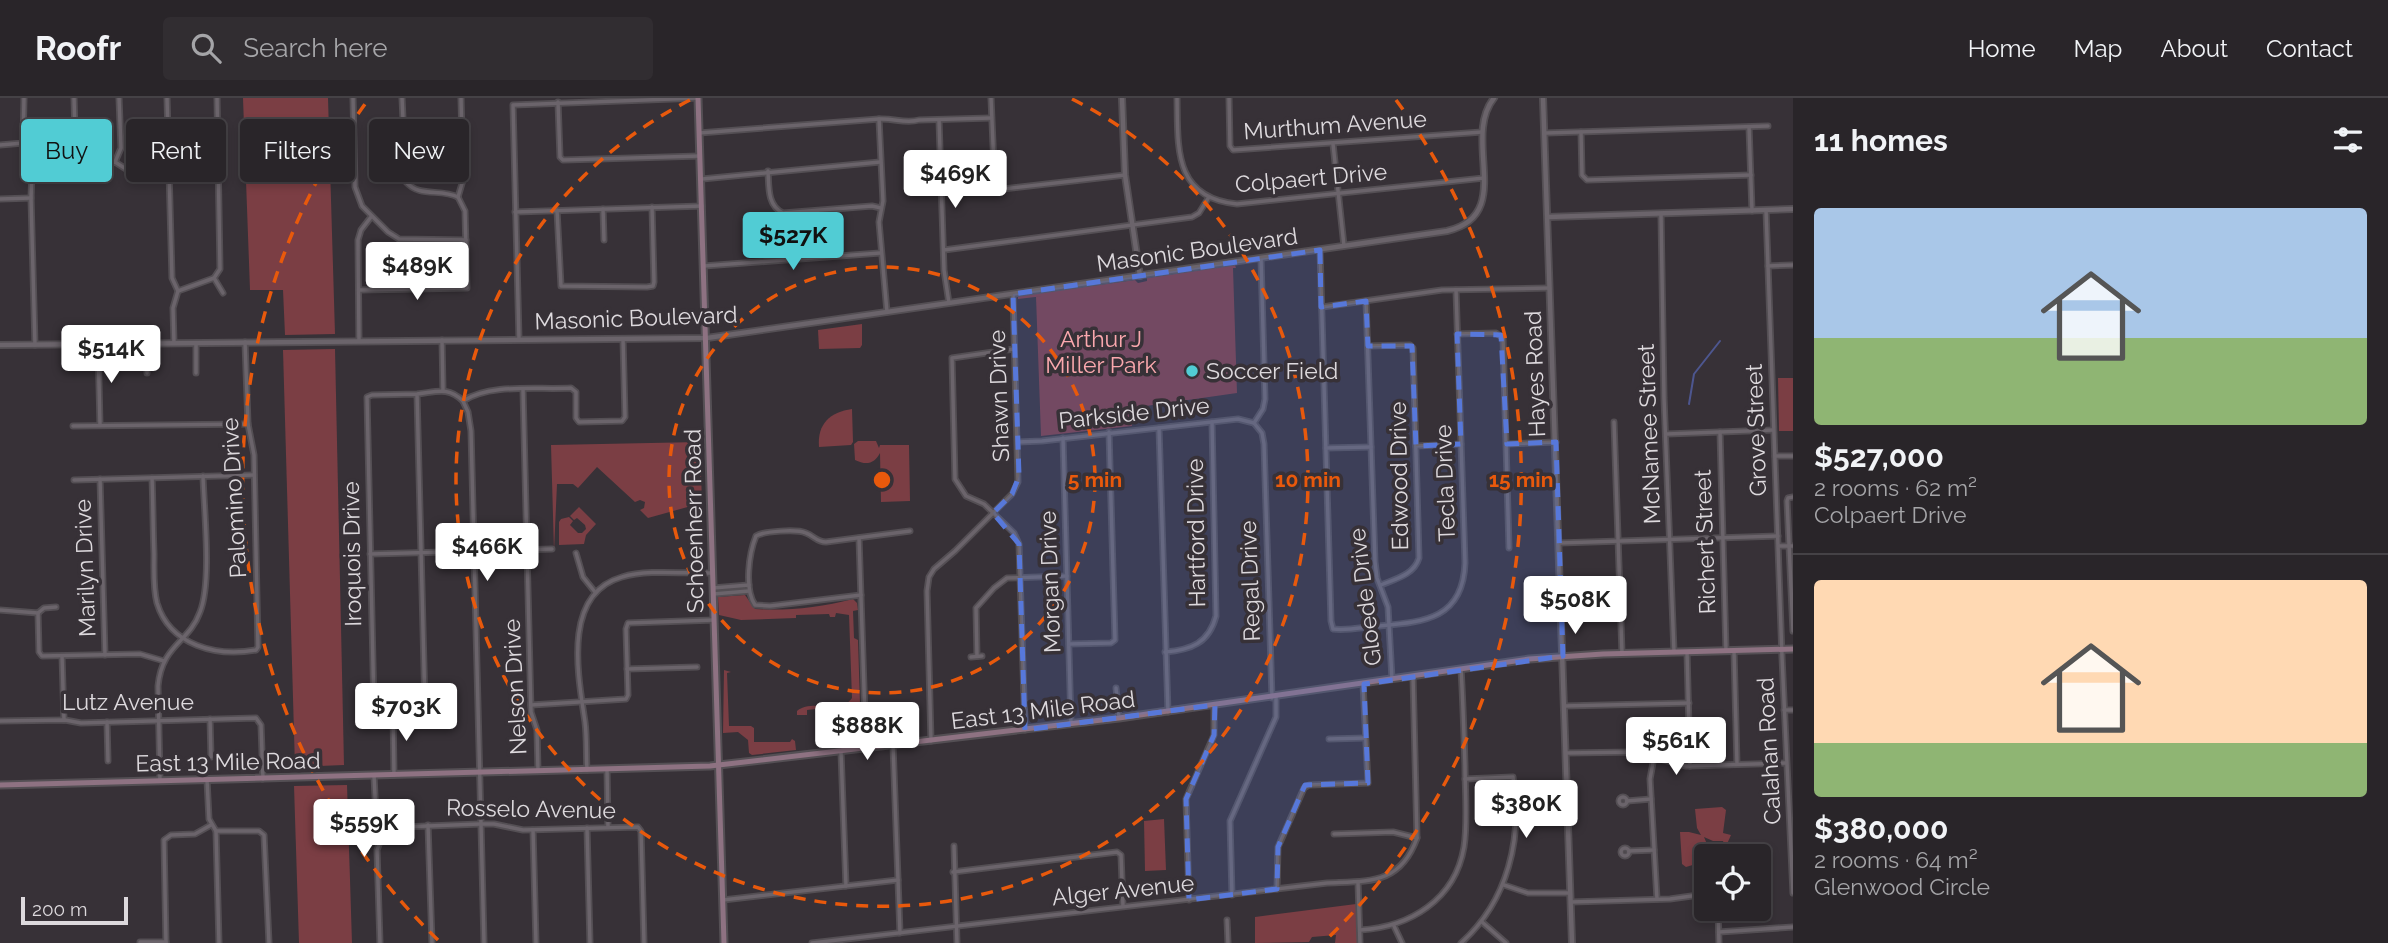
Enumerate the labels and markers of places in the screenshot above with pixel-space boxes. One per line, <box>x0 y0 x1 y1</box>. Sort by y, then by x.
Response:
pin: $469K <box>906 150 1004 210</box>
pin: $527K <box>744 212 842 272</box>
pin: $489K <box>368 242 466 302</box>
pin: $514K <box>62 326 160 385</box>
place label: Soccer Field <box>1206 357 1338 384</box>
marker: Soccer Field <box>1184 363 1200 379</box>
centre of rings <box>870 468 894 492</box>
pin: $466K <box>438 524 536 583</box>
pin: $508K <box>1526 576 1624 636</box>
pin: $703K <box>357 684 455 743</box>
pin: $888K <box>818 702 916 762</box>
pin: $561K <box>1627 718 1725 777</box>
pin: $380K <box>1477 780 1575 840</box>
pin: $559K <box>315 800 413 859</box>

